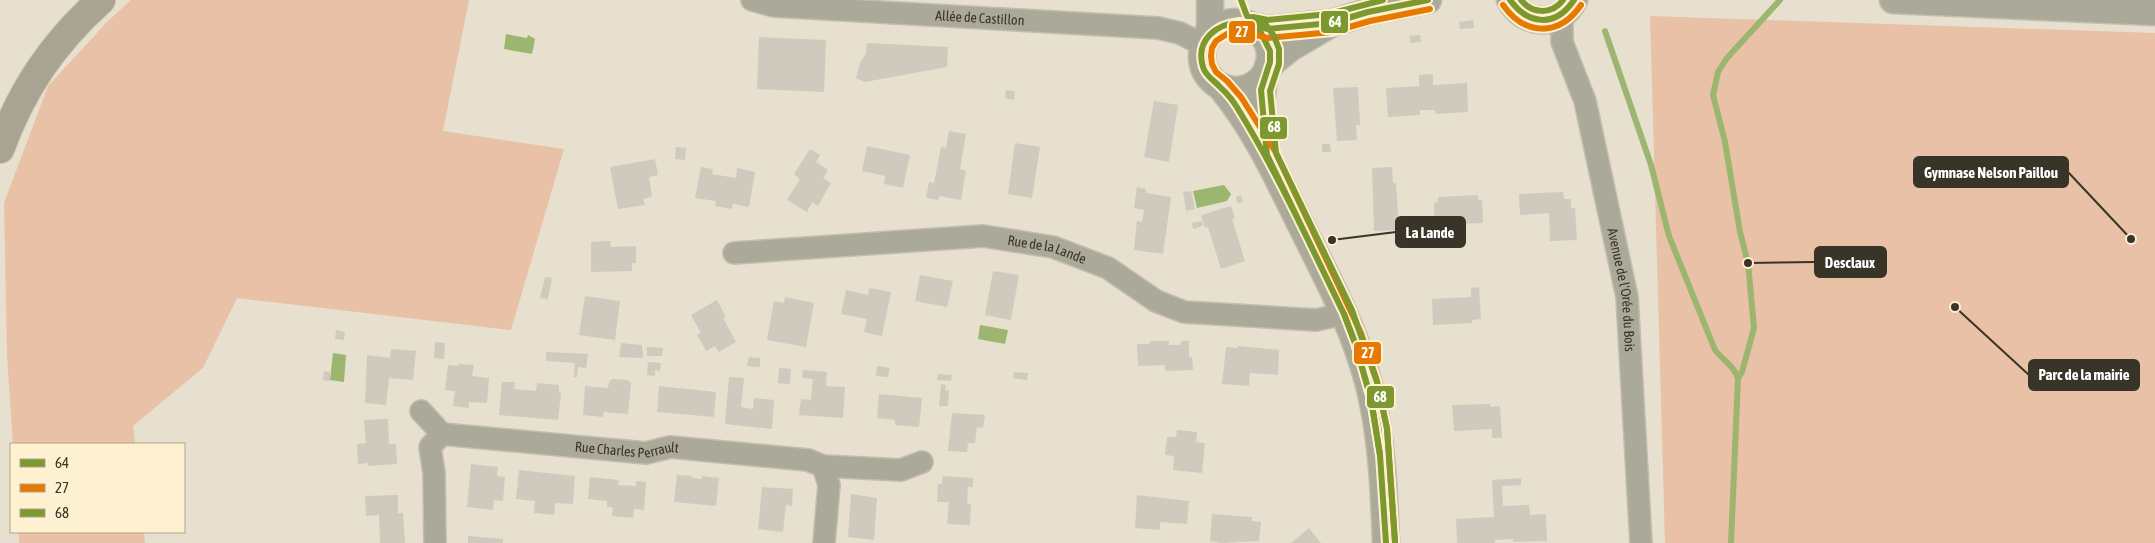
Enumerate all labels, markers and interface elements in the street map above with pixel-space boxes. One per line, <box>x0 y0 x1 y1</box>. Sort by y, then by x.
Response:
street label: Allée de Castillon <box>935 7 1025 28</box>
line badge: 64 <box>1320 10 1349 34</box>
text: 64 <box>1328 14 1342 30</box>
line badge: 27 <box>1228 20 1256 44</box>
text: 27 <box>1235 24 1249 40</box>
line badge: 68 <box>1259 116 1288 140</box>
text: 68 <box>1267 119 1281 135</box>
callout: Gymnase Nelson Paillou <box>1914 157 2068 187</box>
text: Gymnase Nelson Paillou <box>1924 164 2058 181</box>
callout: La Lande <box>1396 217 1465 247</box>
text: La Lande <box>1406 224 1455 241</box>
street label: Avenue de l'Orée du Bois <box>1604 226 1638 352</box>
street label: Rue de la Lande <box>1006 232 1089 267</box>
callout: Desclaux <box>1815 247 1886 277</box>
text: Desclaux <box>1825 254 1875 271</box>
line badge: 27 <box>1353 341 1382 365</box>
text: 27 <box>1361 345 1375 361</box>
callout: Parc de la mairie <box>2029 360 2139 390</box>
text: Parc de la mairie <box>2039 366 2130 383</box>
line badge: 68 <box>1366 385 1395 409</box>
text: 68 <box>1373 389 1387 405</box>
street label: Rue Charles Perrault <box>574 438 679 461</box>
legend <box>10 443 185 533</box>
text: 64 <box>55 454 69 471</box>
text: 27 <box>55 479 69 496</box>
text: 68 <box>55 504 69 521</box>

